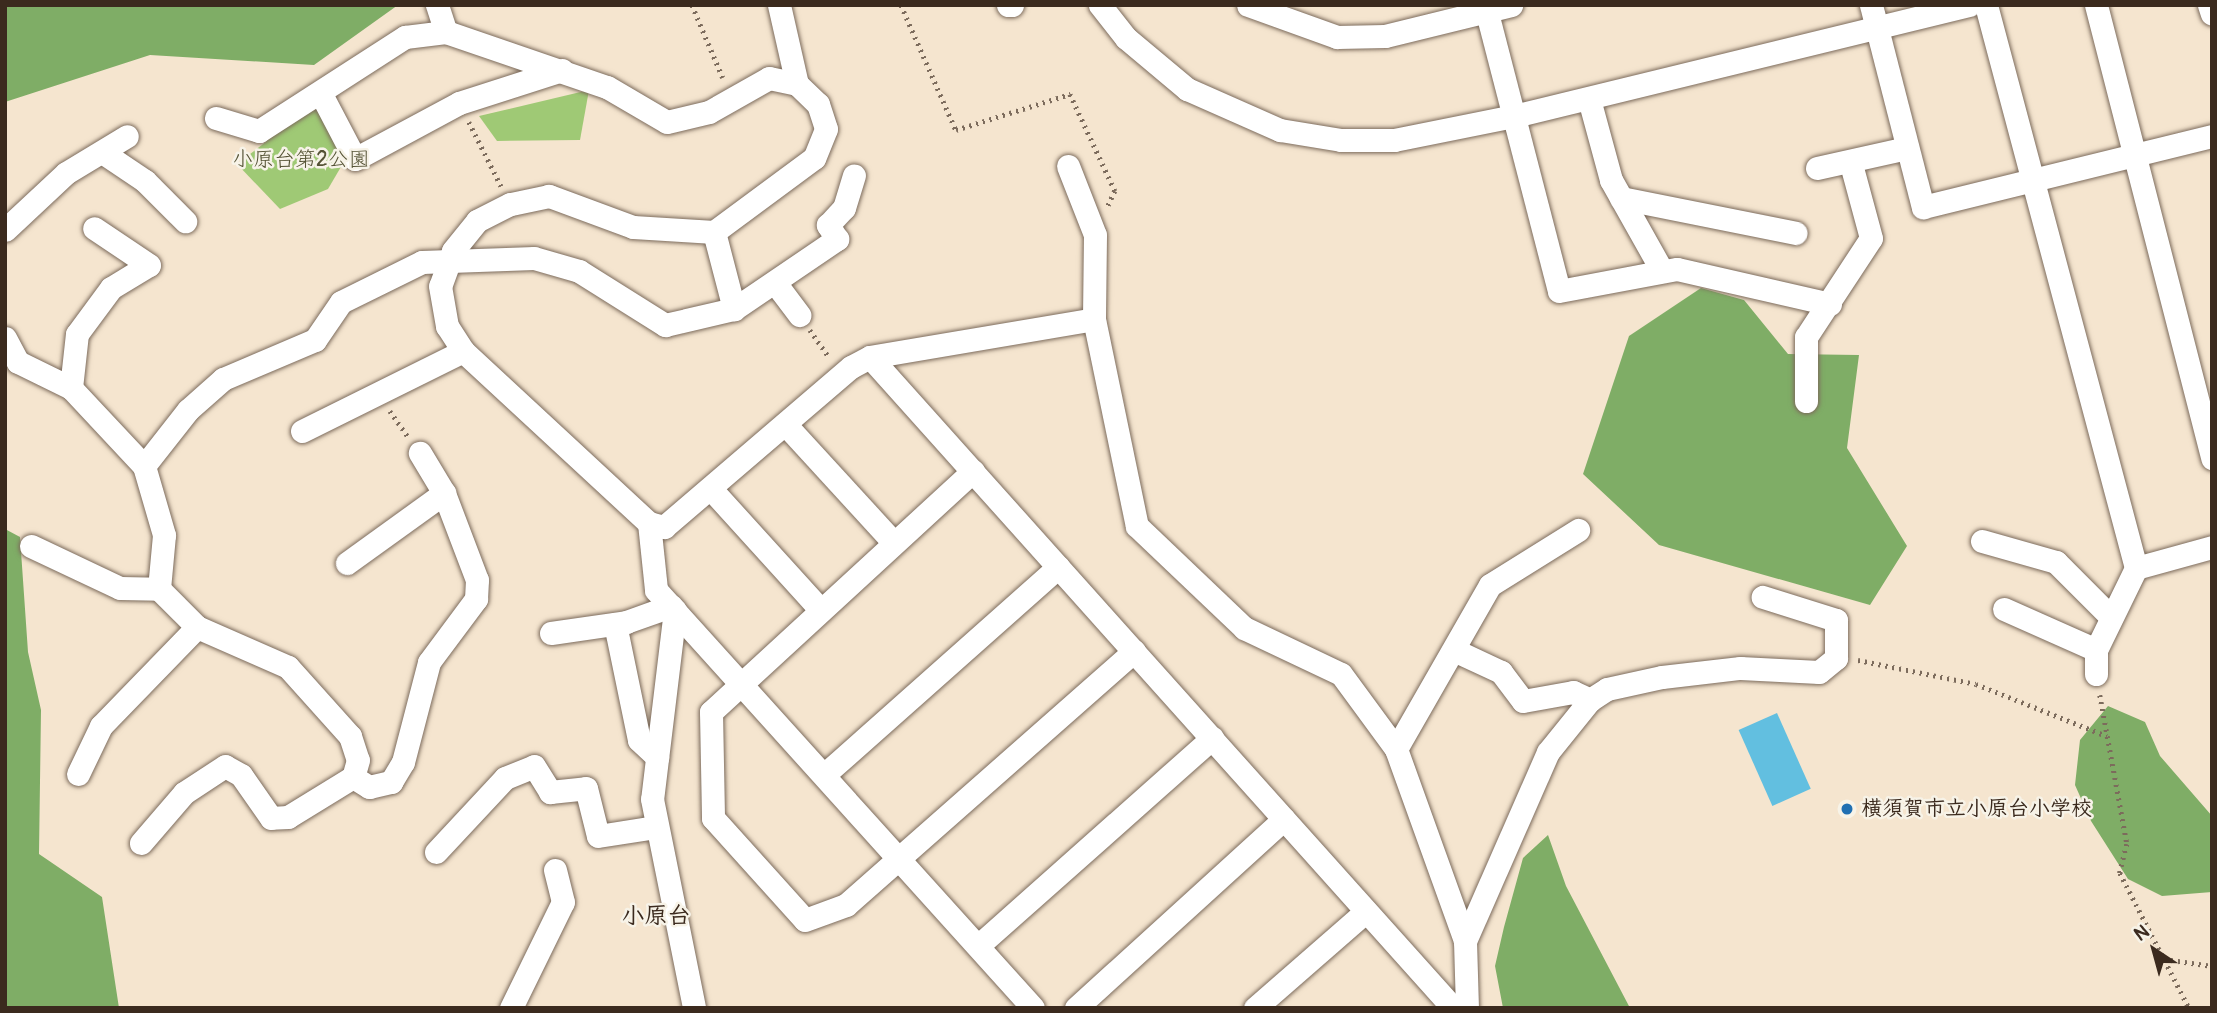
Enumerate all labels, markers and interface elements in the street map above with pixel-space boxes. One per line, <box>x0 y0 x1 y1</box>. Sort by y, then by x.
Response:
park label: 小原台第2公園 <box>232 147 370 173</box>
place label: 横須賀市立小原台小学校 <box>1861 796 2092 822</box>
marker: 横須賀市立小原台小学校 <box>1839 801 1855 817</box>
district label: 小原台 <box>622 902 690 930</box>
north arrow <box>2119 915 2189 985</box>
text: N <box>2129 920 2154 947</box>

